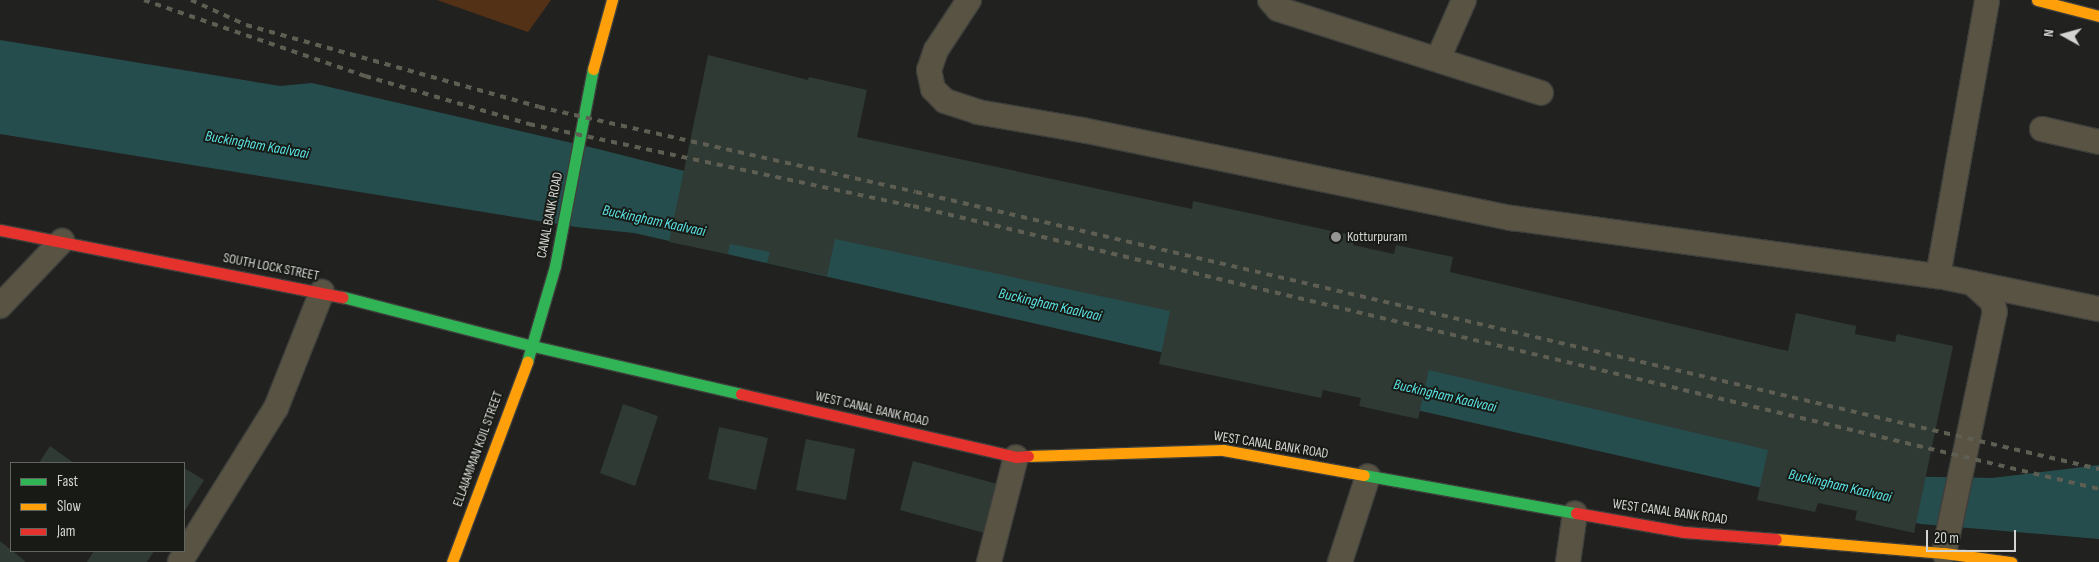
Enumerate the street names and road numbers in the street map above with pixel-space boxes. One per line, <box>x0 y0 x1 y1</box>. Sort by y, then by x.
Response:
street label: CANAL BANK ROAD <box>533 171 567 259</box>
street label: SOUTH LOCK STREET <box>222 249 320 285</box>
street label: WEST CANAL BANK ROAD <box>814 388 930 430</box>
street label: ELLAIAMMAN KOIL STREET <box>449 389 507 509</box>
street label: WEST CANAL BANK ROAD <box>1212 428 1330 462</box>
street label: WEST CANAL BANK ROAD <box>1611 496 1729 528</box>

